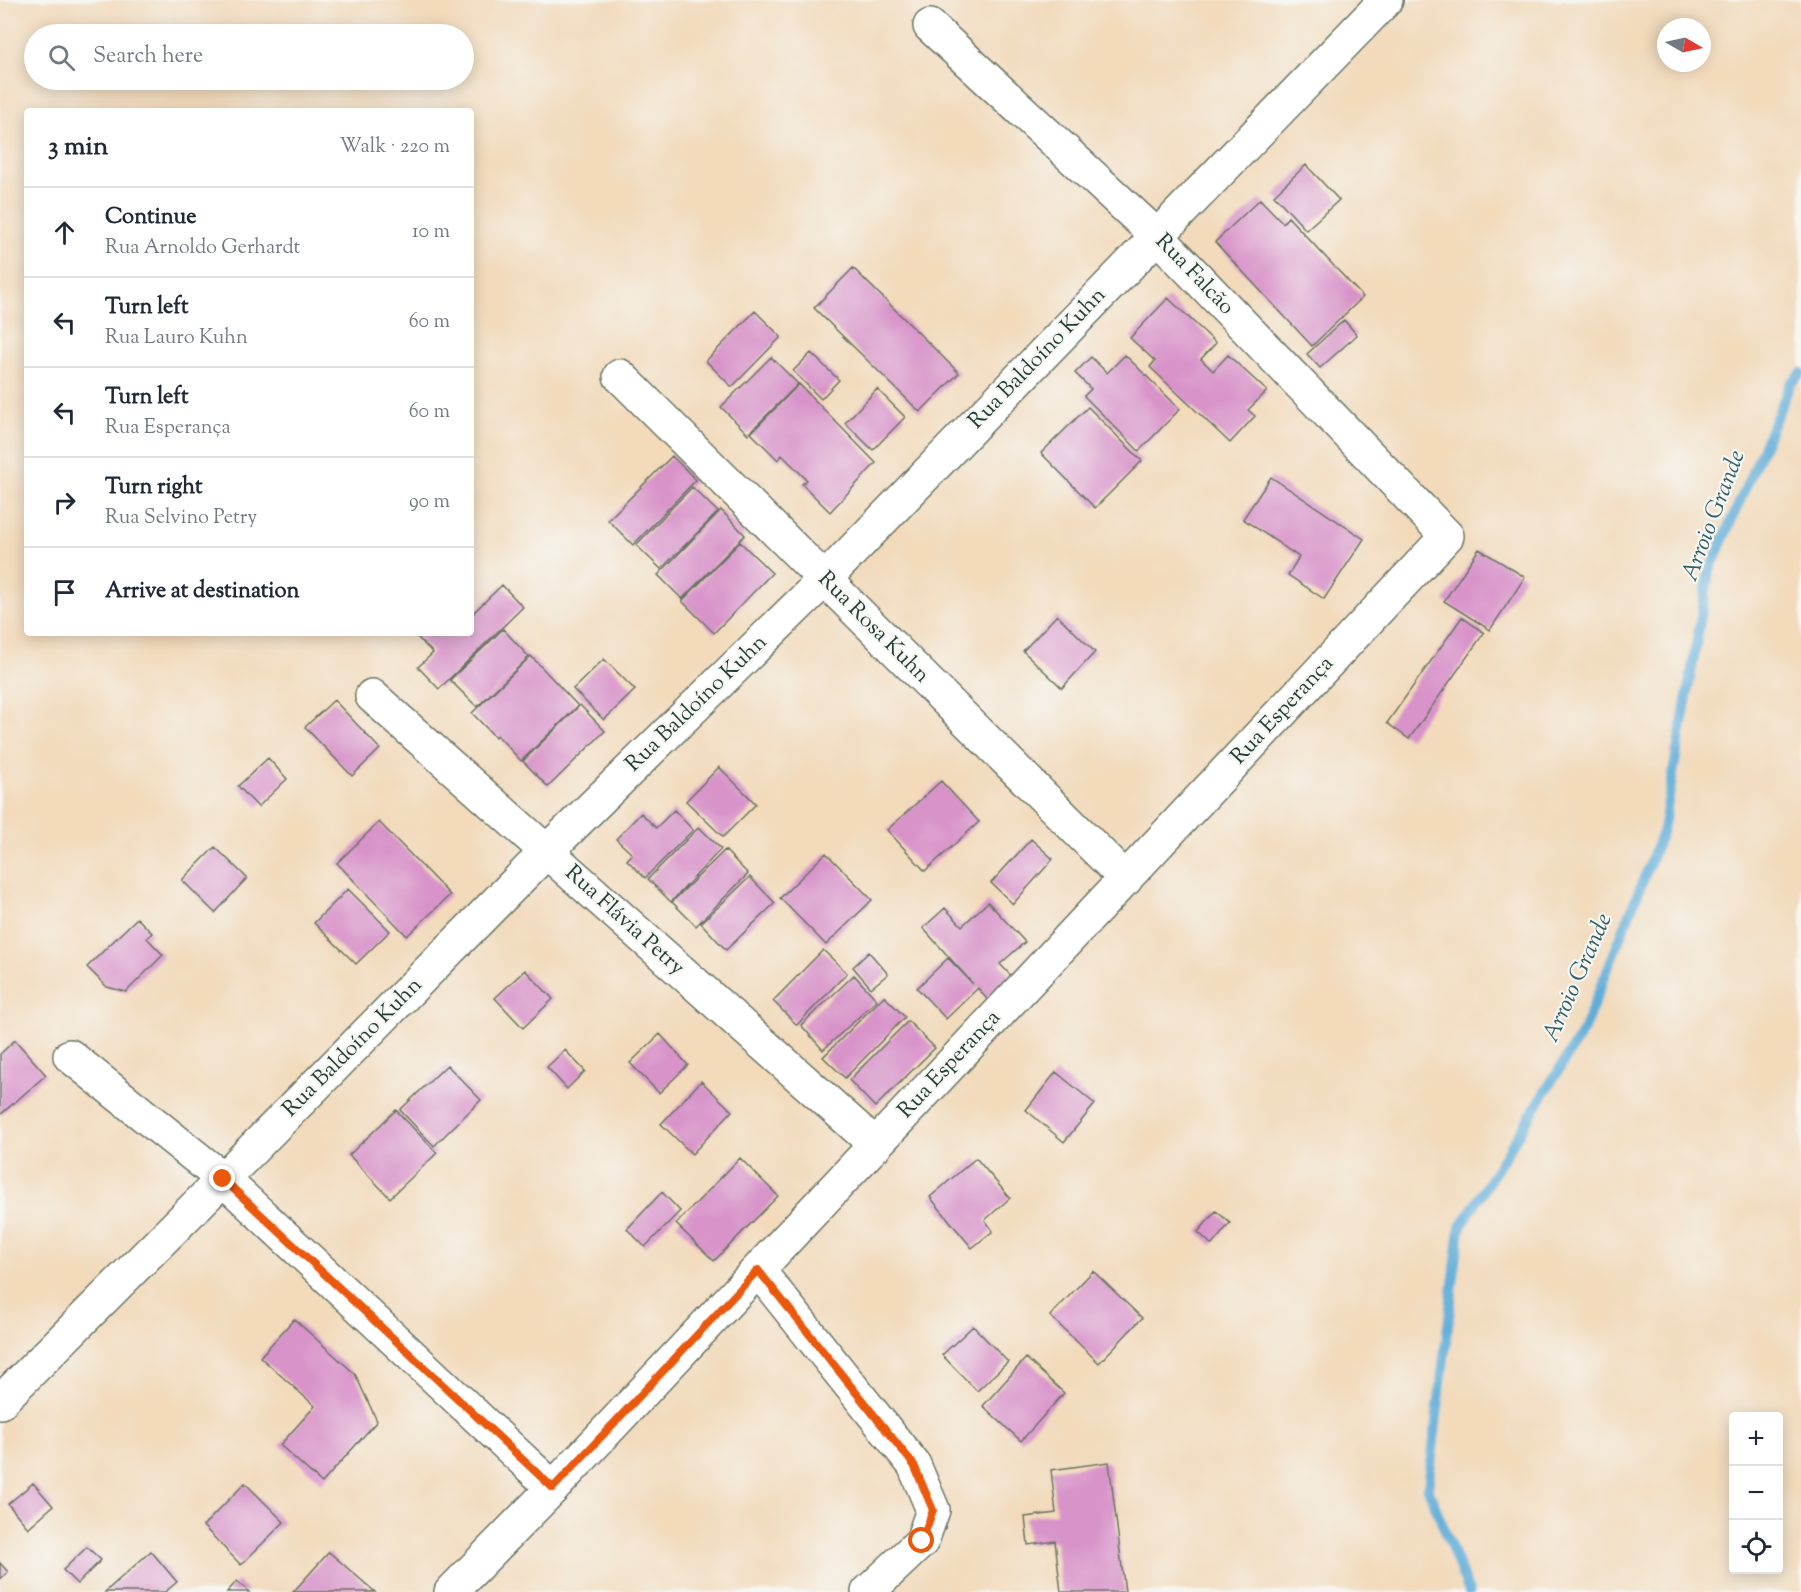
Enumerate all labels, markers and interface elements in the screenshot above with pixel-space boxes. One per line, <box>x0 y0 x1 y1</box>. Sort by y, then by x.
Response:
north arrow <box>1657 18 1711 72</box>
search box <box>24 24 474 90</box>
icon: search <box>45 41 78 74</box>
text: Search here <box>93 41 203 73</box>
text: 3 min <box>48 129 108 166</box>
text: Walk · 220 m <box>339 133 450 162</box>
text: Continue <box>105 202 196 234</box>
icon: ahead <box>48 216 81 249</box>
text: 10 m <box>412 218 450 247</box>
street label: Rua Falcão <box>1147 227 1241 323</box>
text: Rua Arnoldo Gerhardt <box>105 234 300 263</box>
street label: Rua Baldoíno Kuhn <box>962 281 1114 437</box>
text: Turn left <box>105 292 188 324</box>
icon: left <box>48 306 81 339</box>
text: 60 m <box>409 308 450 337</box>
text: Rua Lauro Kuhn <box>105 324 248 353</box>
text: Turn left <box>105 382 188 414</box>
icon: left <box>48 396 81 429</box>
text: 60 m <box>409 398 450 427</box>
text: Rua Esperança <box>105 414 231 443</box>
water label: Arroio Grande <box>1673 446 1755 586</box>
text: Turn right <box>105 472 202 504</box>
icon: right <box>48 486 81 519</box>
text: 90 m <box>409 488 450 517</box>
text: Rua Selvino Petry <box>105 504 257 533</box>
street label: Rua Rosa Kuhn <box>810 565 936 691</box>
icon: arrive <box>48 576 81 609</box>
text: Arrive at destination <box>105 576 300 608</box>
street label: Rua Baldoíno Kuhn <box>619 628 775 780</box>
street label: Rua Esperança <box>1224 650 1342 772</box>
street label: Rua Flávia Petry <box>557 858 691 984</box>
water label: Arroio Grande <box>1534 908 1622 1048</box>
street label: Rua Baldoíno Kuhn <box>276 971 430 1125</box>
street label: Rua Esperança <box>891 1004 1009 1126</box>
route end <box>209 1165 235 1191</box>
map controls <box>1729 1412 1783 1574</box>
button: + <box>1729 1412 1783 1466</box>
button: − <box>1729 1466 1783 1520</box>
button: locate <box>1729 1520 1783 1574</box>
route start <box>908 1527 934 1553</box>

